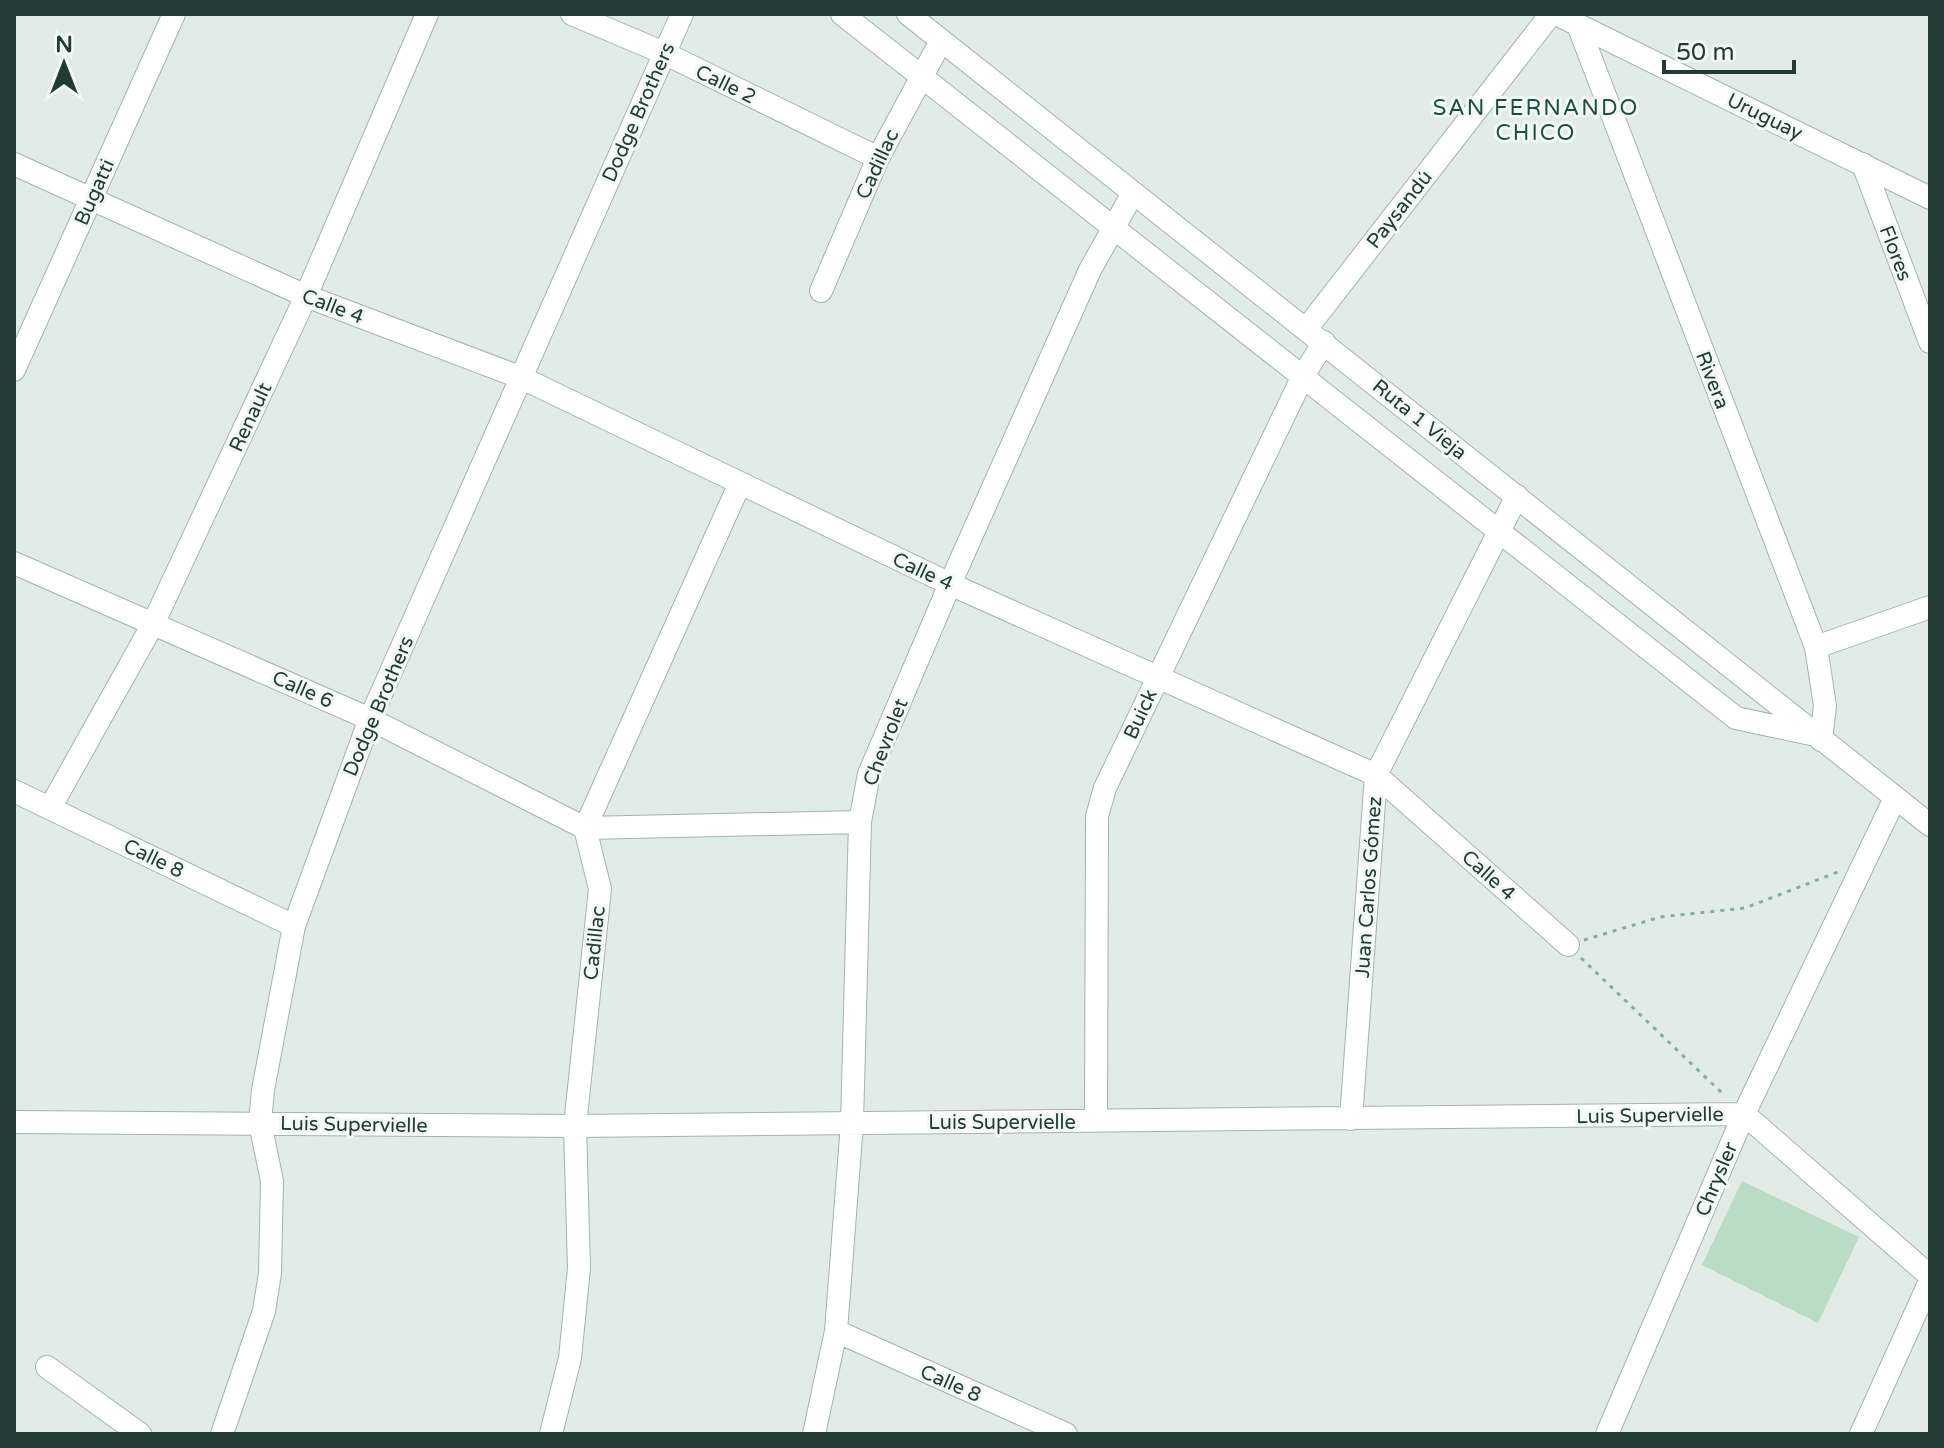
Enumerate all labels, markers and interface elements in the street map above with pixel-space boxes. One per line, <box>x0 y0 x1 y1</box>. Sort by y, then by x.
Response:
north arrow <box>24 24 104 104</box>
scale bar <box>1664 24 1794 74</box>
text: N <box>55 32 73 58</box>
text: 50 m <box>1676 38 1734 67</box>
street label: Dodge Brothers <box>597 39 680 186</box>
street label: Calle 2 <box>691 60 760 110</box>
street label: Uruguay <box>1723 88 1807 146</box>
district label: SAN FERNANDO CHICO <box>1433 95 1639 146</box>
street label: Cadillac <box>851 126 905 203</box>
street label: Bugatti <box>70 156 120 229</box>
street label: Paysandú <box>1362 166 1438 253</box>
street label: Flores <box>1874 222 1917 284</box>
street label: Calle 4 <box>298 284 367 330</box>
street label: Rivera <box>1690 348 1734 413</box>
street label: Ruta 1 Vieja <box>1367 374 1471 465</box>
street label: Renault <box>224 379 278 456</box>
street label: Calle 4 <box>888 547 957 596</box>
street label: Dodge Brothers <box>339 633 419 780</box>
street label: Calle 6 <box>268 666 337 714</box>
street label: Buick <box>1119 686 1163 743</box>
street label: Chevrolet <box>858 695 914 789</box>
street label: Juan Carlos Gómez <box>1351 796 1387 979</box>
street label: Calle 8 <box>119 834 188 884</box>
street label: Calle 4 <box>1456 845 1520 906</box>
street label: Cadillac <box>579 905 611 981</box>
street label: Luis Supervielle <box>1576 1103 1724 1129</box>
street label: Luis Supervielle <box>928 1111 1076 1135</box>
street label: Luis Supervielle <box>280 1112 428 1138</box>
street label: Chrysler <box>1691 1138 1743 1220</box>
street label: Calle 8 <box>916 1360 985 1408</box>

